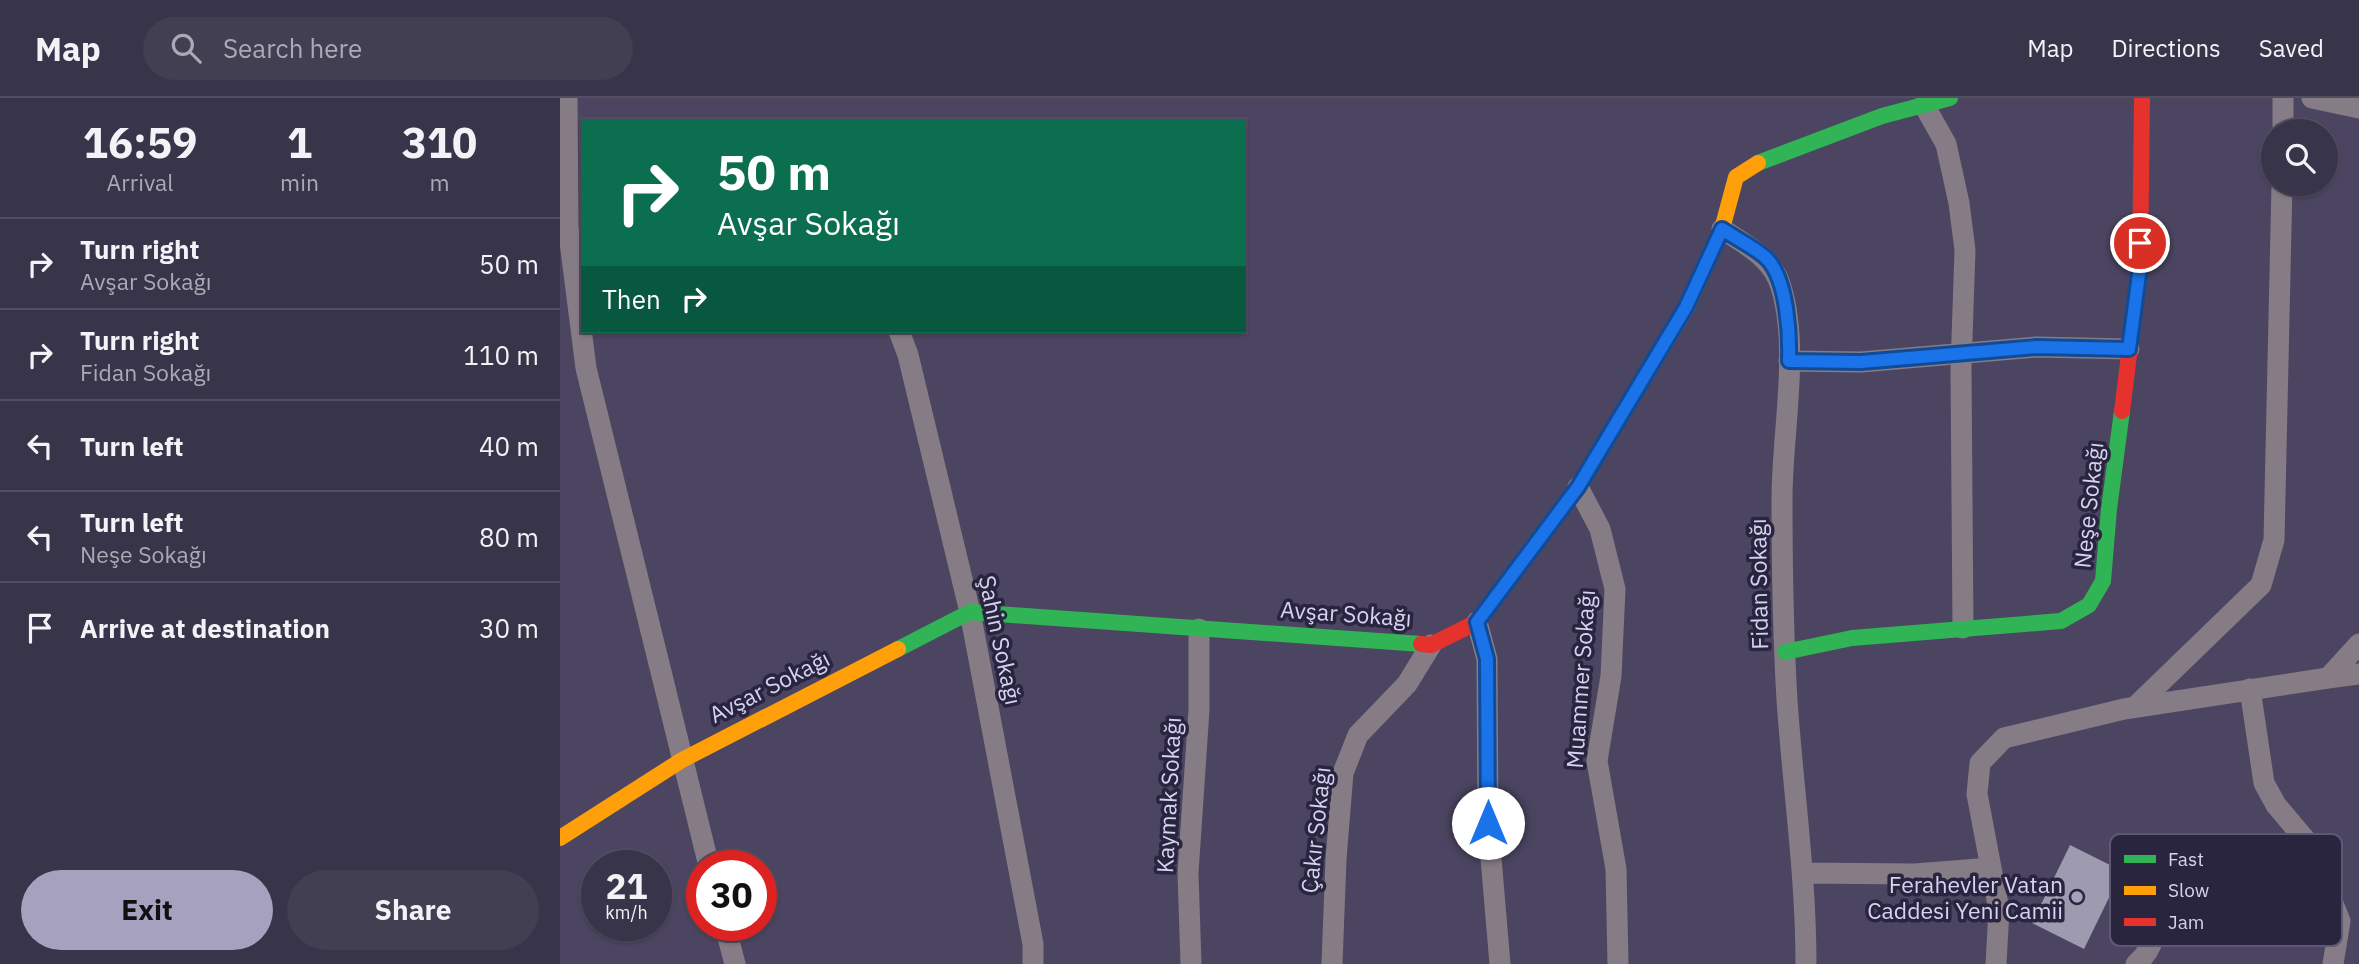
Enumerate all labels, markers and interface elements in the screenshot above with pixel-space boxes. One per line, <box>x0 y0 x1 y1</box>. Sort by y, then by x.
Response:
search box <box>143 17 633 80</box>
text: Map <box>35 27 101 70</box>
icon: search <box>167 29 205 67</box>
text: Search here <box>223 31 362 65</box>
text: Map <box>2027 32 2073 64</box>
text: Directions <box>2111 32 2221 64</box>
text: Saved <box>2259 32 2324 64</box>
text: 16:59 <box>83 115 197 170</box>
text: 1 <box>287 115 312 170</box>
text: 310 <box>402 115 477 170</box>
map controls <box>2261 119 2338 196</box>
button: search <box>2261 119 2338 196</box>
text: 50 m <box>717 140 831 203</box>
icon: right <box>602 147 693 238</box>
text: Arrival <box>107 167 174 197</box>
text: min <box>280 167 319 197</box>
text: m <box>429 167 450 197</box>
text: Avşar Sokağı <box>717 202 900 244</box>
pin <box>2110 213 2170 273</box>
icon: arrive <box>2121 224 2159 262</box>
text: Turn right <box>80 232 199 266</box>
icon: right <box>21 245 59 283</box>
text: 50 m <box>479 247 539 281</box>
text: Avşar Sokağı <box>80 266 211 296</box>
icon: right <box>675 280 713 318</box>
text: Then <box>602 282 661 316</box>
text: Turn right <box>80 323 199 357</box>
icon: right <box>21 336 59 374</box>
text: 110 m <box>463 338 539 372</box>
text: Fidan Sokağı <box>80 357 211 387</box>
icon: left <box>21 427 59 465</box>
text: Turn left <box>80 429 183 463</box>
text: 40 m <box>479 429 539 463</box>
street label: Neşe Sokağı <box>2066 440 2110 570</box>
text: Turn left <box>80 505 183 539</box>
icon: left <box>21 518 59 556</box>
street label: Fidan Sokağı <box>1742 518 1774 650</box>
text: 80 m <box>479 520 539 554</box>
text: Neşe Sokağı <box>80 539 207 569</box>
street label: Şahin Sokağı <box>973 573 1029 707</box>
street label: Muammer Sokağı <box>1559 589 1601 769</box>
street label: Avşar Sokağı <box>1279 593 1413 633</box>
icon: arrive <box>21 609 59 647</box>
text: Arrive at destination <box>80 611 330 645</box>
text: 30 m <box>479 611 539 645</box>
street label: Avşar Sokağı <box>704 643 834 729</box>
street label: Kaymak Sokağı <box>1149 716 1187 874</box>
street label: Çakır Sokağı <box>1293 765 1337 895</box>
position arrow <box>1451 786 1525 860</box>
legend <box>2110 834 2342 946</box>
text: Fast <box>2168 847 2204 871</box>
speed limit sign: 30 <box>686 850 777 941</box>
text: 21 <box>605 863 648 909</box>
place label: Ferahevler Vatan Caddesi Yeni Camii <box>1867 869 2063 925</box>
button: Exit <box>21 870 273 950</box>
button: Share <box>287 870 539 950</box>
text: Slow <box>2168 878 2209 902</box>
marker: Ferahevler Vatan Caddesi Yeni Camii <box>2069 889 2085 905</box>
text: km/h <box>605 901 648 924</box>
text: Jam <box>2168 910 2204 934</box>

